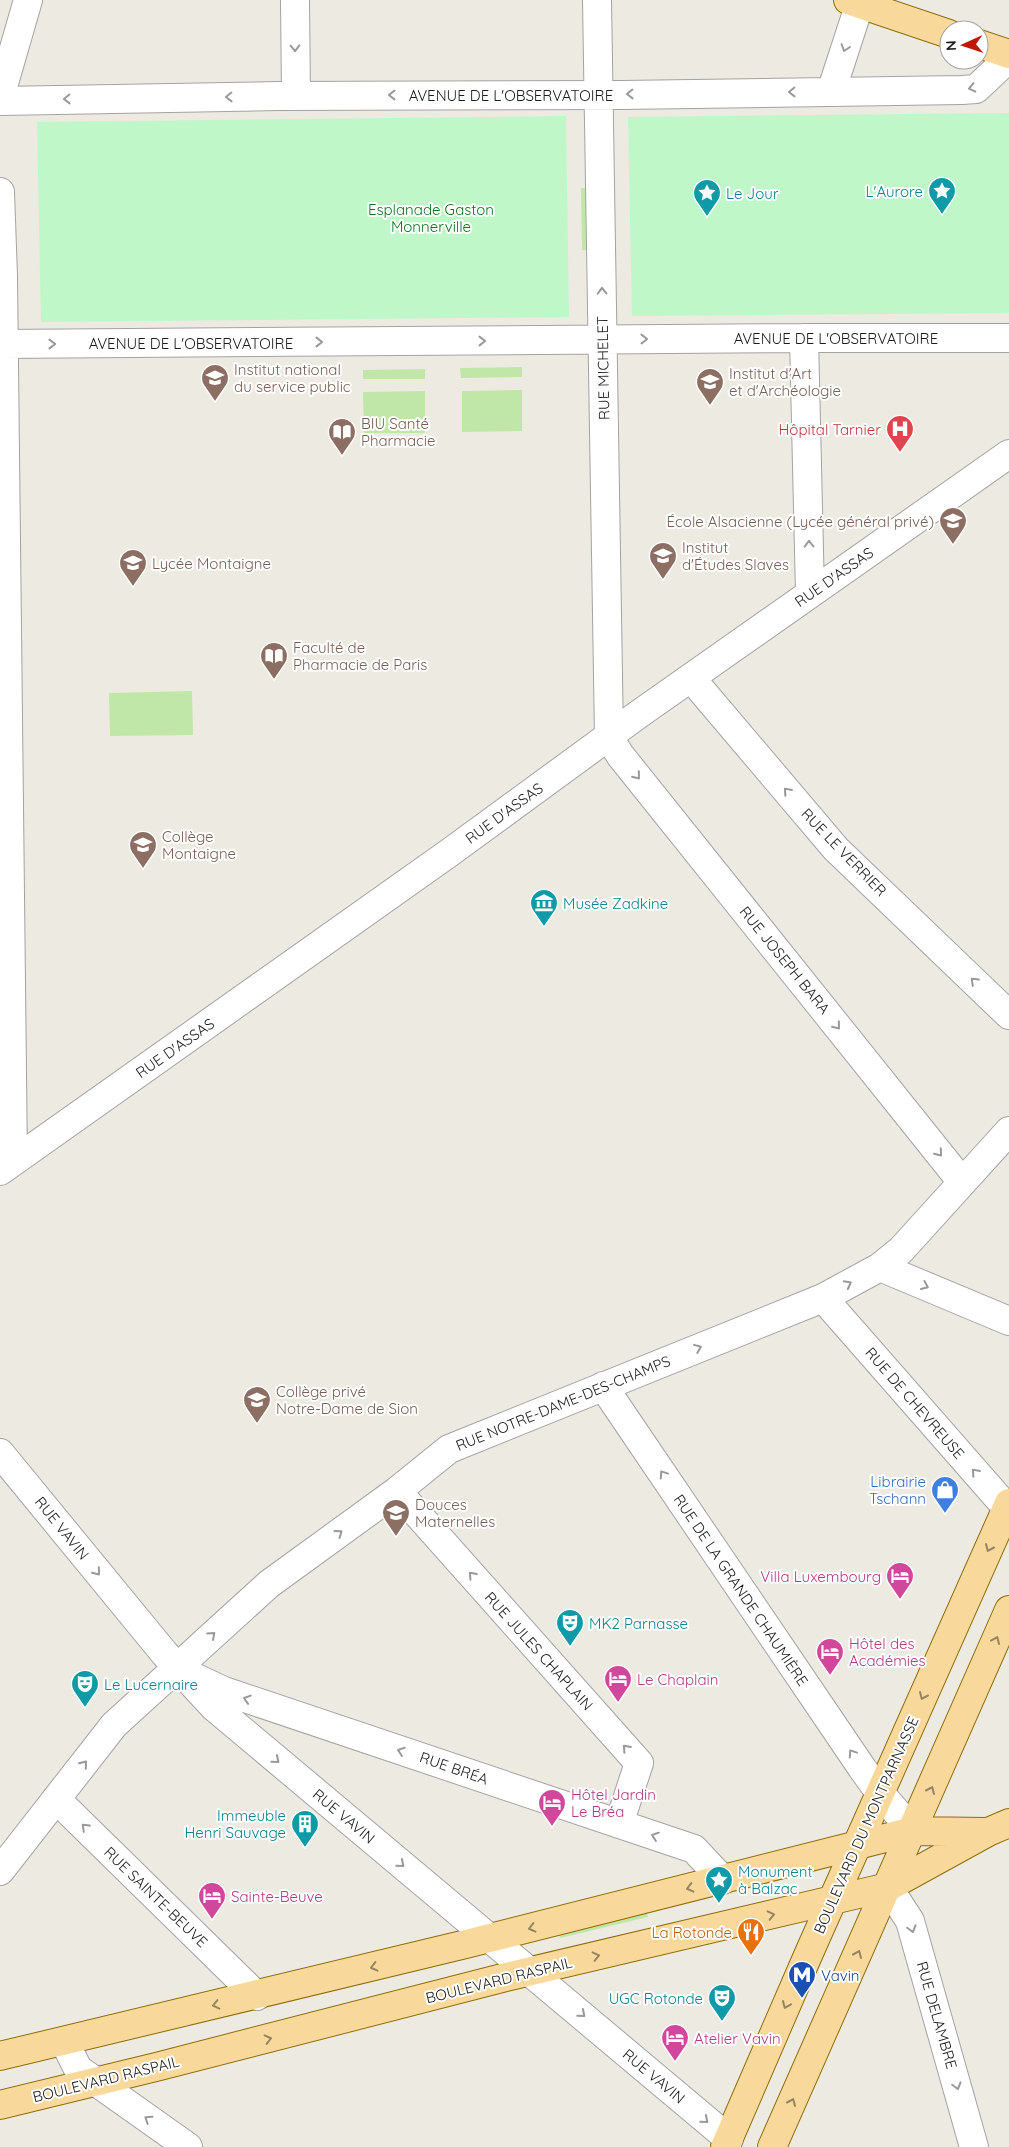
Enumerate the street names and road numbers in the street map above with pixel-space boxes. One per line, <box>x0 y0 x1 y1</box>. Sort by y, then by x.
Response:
street label: AVENUE DE L'OBSERVATOIRE <box>409 86 613 105</box>
street label: RUE MICHELET <box>593 316 613 420</box>
street label: AVENUE DE L'OBSERVATOIRE <box>734 329 938 348</box>
street label: AVENUE DE L'OBSERVATOIRE <box>89 334 293 353</box>
street label: RUE D'ASSAS <box>791 543 877 611</box>
street label: RUE D'ASSAS <box>461 778 547 848</box>
street label: RUE LE VERRIER <box>797 804 891 900</box>
street label: RUE JOSEPH BARA <box>736 902 835 1018</box>
street label: RUE D'ASSAS <box>132 1014 218 1082</box>
street label: RUE DE CHEVREUSE <box>861 1343 969 1463</box>
street label: RUE NOTRE-DAME-DES-CHAMPS <box>453 1351 673 1455</box>
street label: RUE DE LA GRANDE CHAUMIÈRE <box>670 1491 812 1689</box>
street label: RUE VAVIN <box>31 1493 93 1563</box>
street label: RUE JULES CHAPLAIN <box>481 1588 597 1714</box>
street label: BOULEVARD DU MONTPARNASSE <box>809 1713 923 1937</box>
street label: RUE BRÉA <box>417 1747 491 1789</box>
street label: RUE VAVIN <box>309 1784 379 1848</box>
street label: RUE SAINTE-BEUVE <box>100 1843 212 1951</box>
street label: BOULEVARD RASPAIL <box>424 1953 574 2007</box>
street label: RUE DELAMBRE <box>913 1959 961 2071</box>
street label: RUE VAVIN <box>619 2044 689 2108</box>
street label: BOULEVARD RASPAIL <box>31 2052 181 2106</box>

